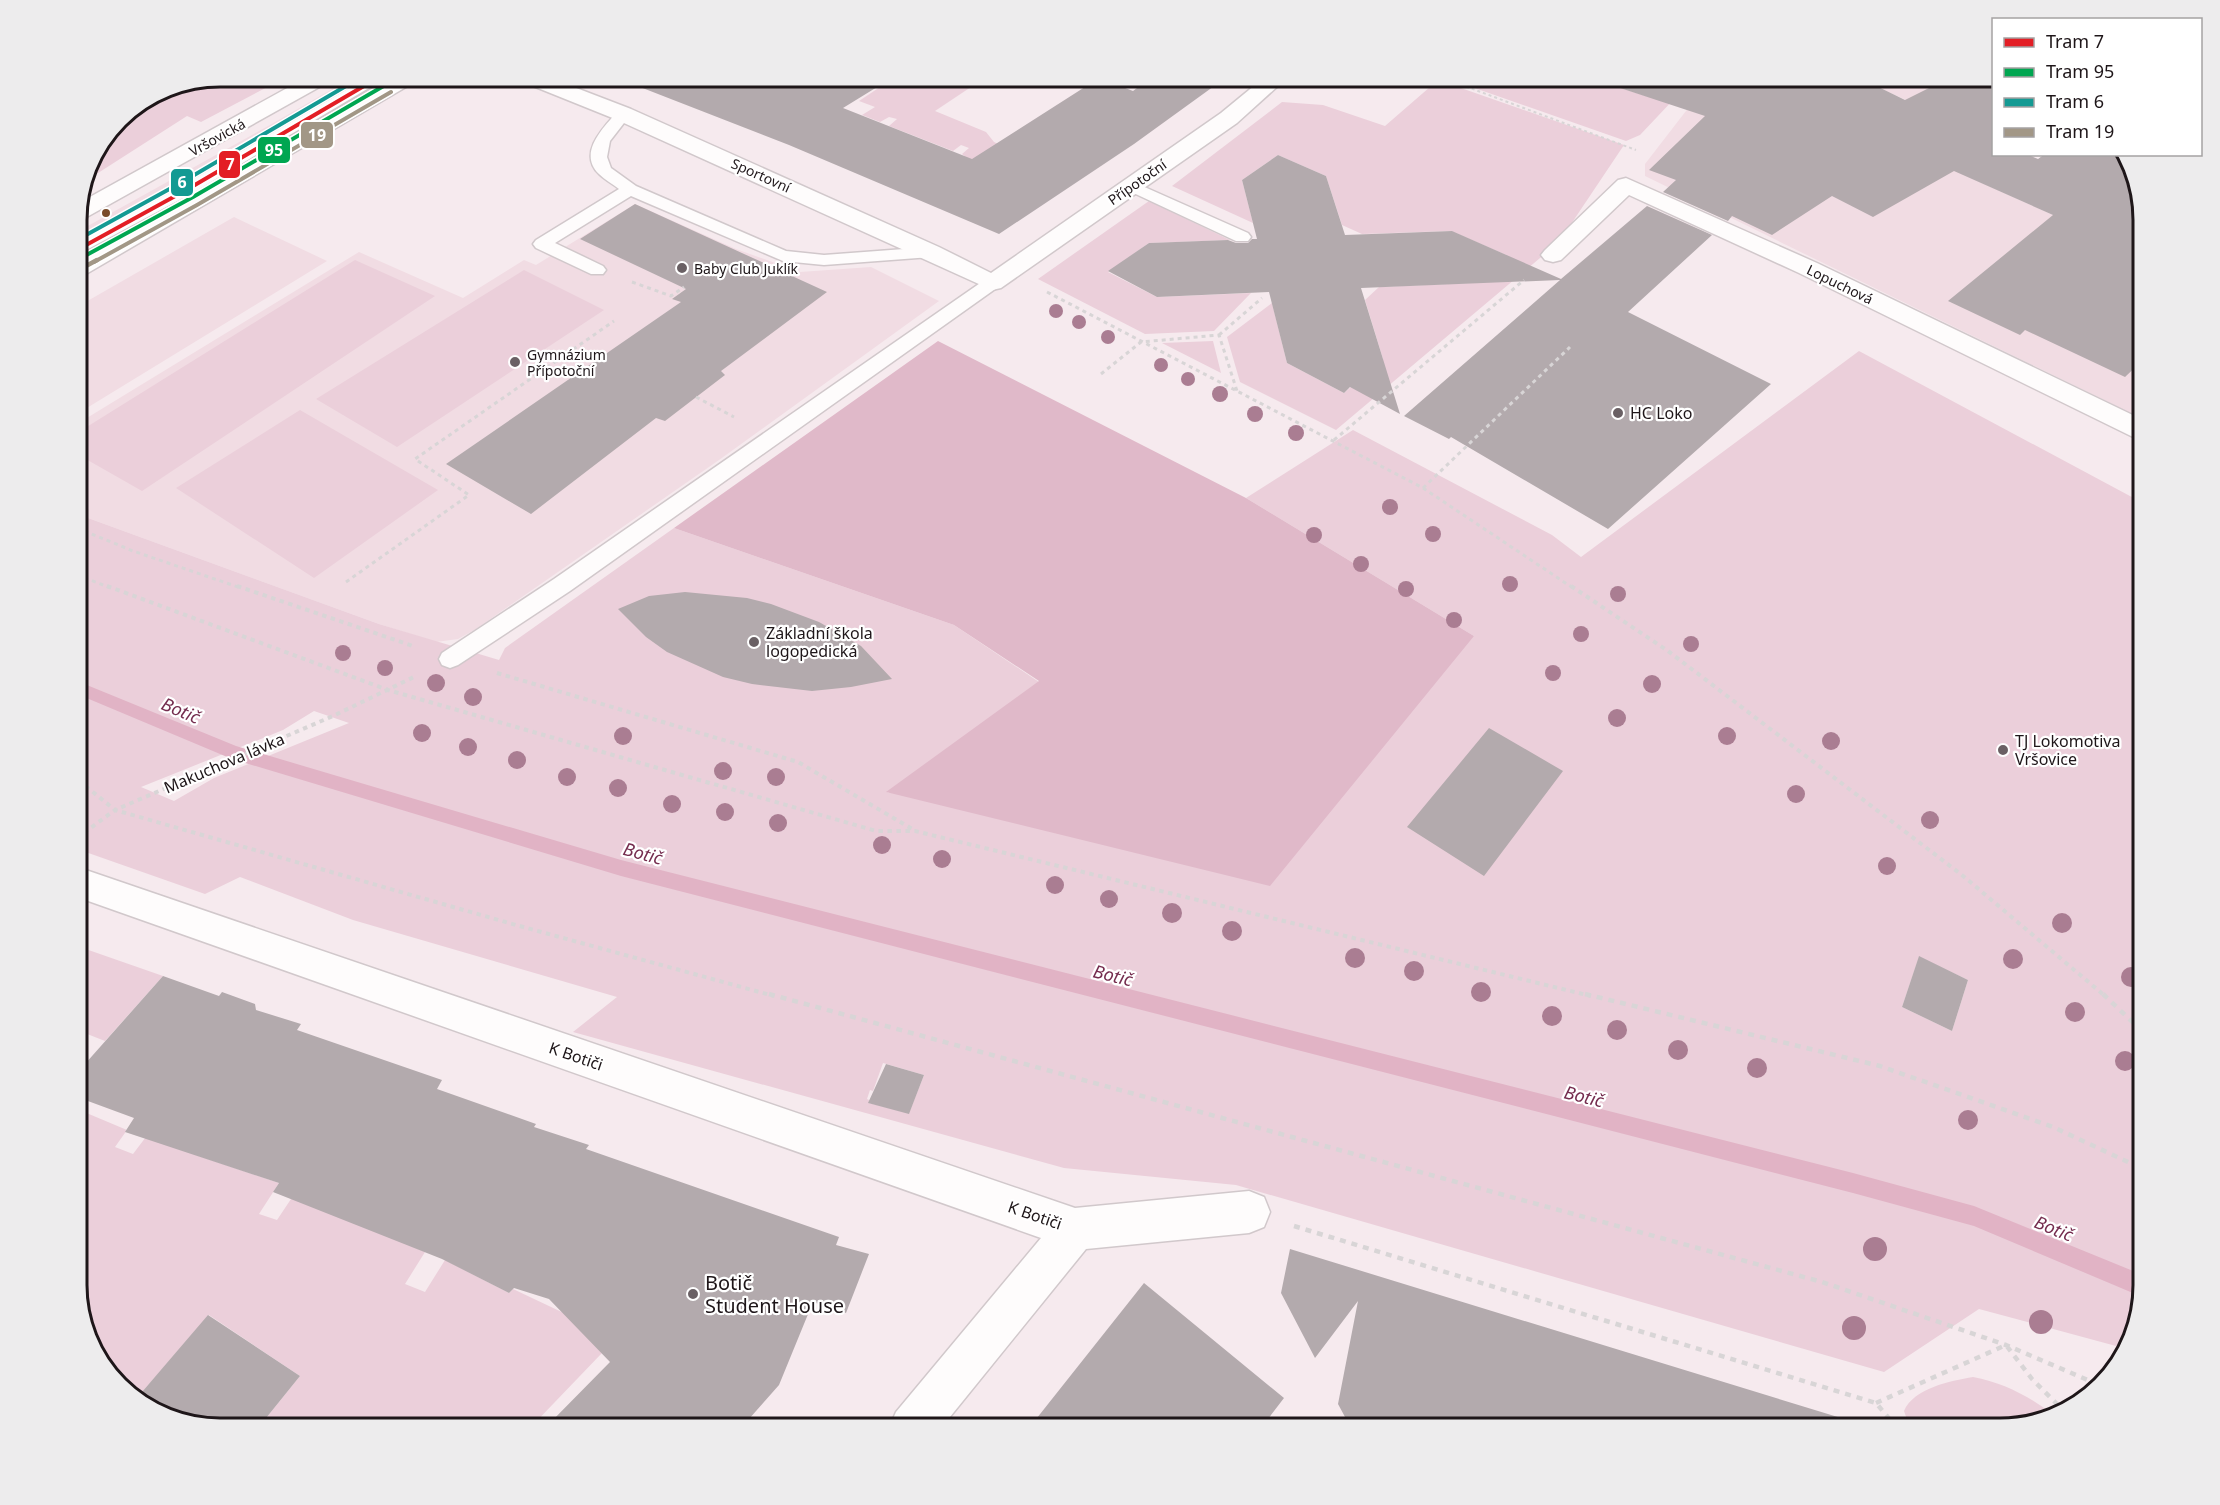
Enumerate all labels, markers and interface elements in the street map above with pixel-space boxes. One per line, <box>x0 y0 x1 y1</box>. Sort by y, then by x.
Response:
legend <box>1992 18 2202 156</box>
text: Tram 7 <box>2046 29 2104 53</box>
text: Tram 95 <box>2046 59 2114 83</box>
text: Tram 6 <box>2046 89 2104 113</box>
street label: Vršovická <box>185 114 249 160</box>
text: Tram 19 <box>2046 119 2114 143</box>
line badge: 19 <box>300 121 334 149</box>
text: 19 <box>308 124 326 146</box>
line badge: 95 <box>257 136 291 164</box>
text: 95 <box>265 139 283 161</box>
line badge: 7 <box>218 150 241 179</box>
text: 7 <box>225 153 235 175</box>
street label: Sportovní <box>728 153 794 197</box>
street label: Přípotoční <box>1104 155 1170 209</box>
line badge: 6 <box>170 168 194 197</box>
text: 6 <box>177 171 187 193</box>
unlabelled marker <box>100 207 112 219</box>
place label: Baby Club Juklík <box>694 259 799 278</box>
street label: Lopuchová <box>1804 260 1876 308</box>
marker: Baby Club Juklík <box>675 261 689 275</box>
place label: Gymnázium Přípotoční <box>527 345 606 380</box>
marker: Gymnázium Přípotoční <box>508 355 522 369</box>
place label: HC Loko <box>1630 402 1692 424</box>
marker: HC Loko <box>1611 406 1625 420</box>
place label: Základní škola logopedická <box>766 622 873 662</box>
marker: Základní škola logopedická <box>747 635 761 649</box>
water label: Botič <box>158 691 206 730</box>
street label: Makuchova lávka <box>160 728 288 798</box>
place label: TJ Lokomotiva Vršovice <box>2015 730 2120 770</box>
marker: TJ Lokomotiva Vršovice <box>1996 743 2010 757</box>
water label: Botič <box>621 836 667 870</box>
water label: Botič <box>1091 959 1137 992</box>
street label: K Botiči <box>546 1037 606 1075</box>
water label: Botič <box>1562 1080 1608 1113</box>
street label: K Botiči <box>1005 1196 1065 1234</box>
water label: Botič <box>2031 1209 2079 1247</box>
place label: Botič Student House <box>705 1269 844 1319</box>
marker: Botič Student House <box>686 1287 700 1301</box>

